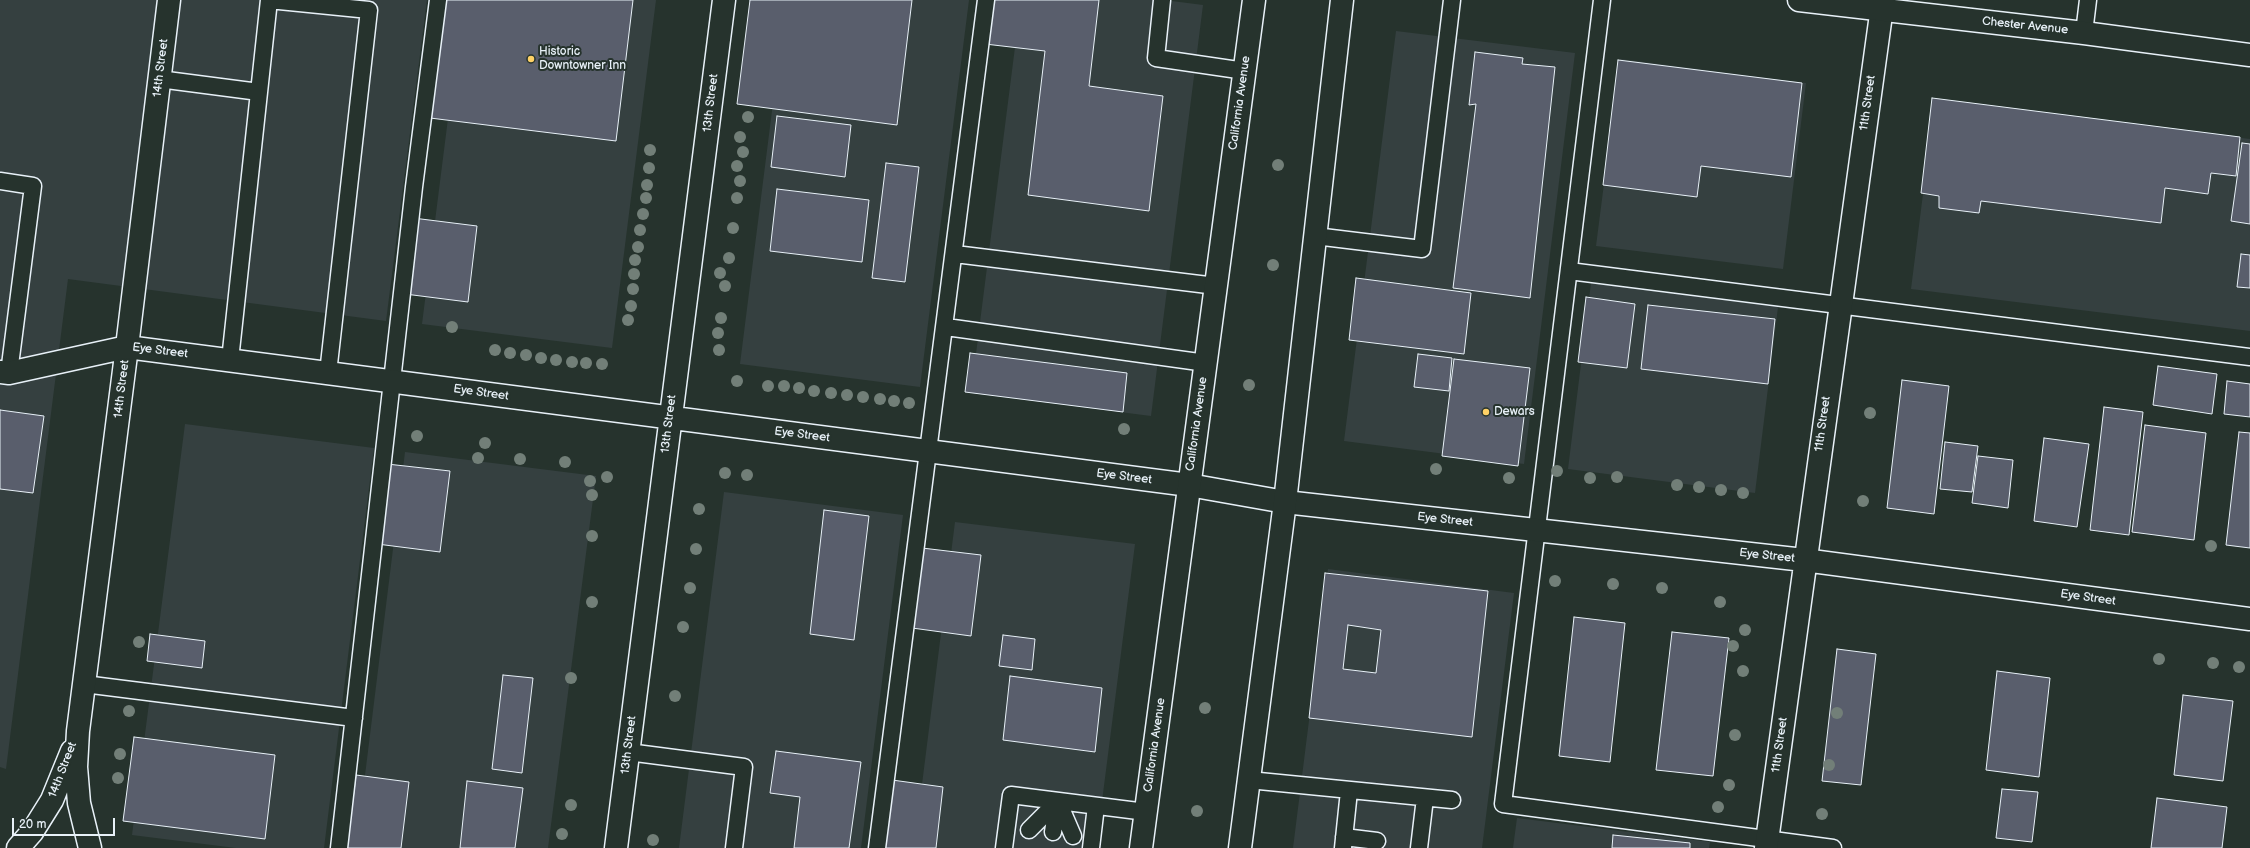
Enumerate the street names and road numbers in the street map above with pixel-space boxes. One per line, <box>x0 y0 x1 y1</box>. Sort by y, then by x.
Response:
street label: Chester Avenue <box>1981 14 2069 38</box>
street label: 14th Street <box>150 38 172 98</box>
street label: California Avenue <box>1226 55 1254 151</box>
street label: 13th Street <box>700 73 722 133</box>
street label: 11th Street <box>1857 74 1879 132</box>
street label: Eye Street <box>131 340 189 362</box>
street label: 14th Street <box>111 359 133 419</box>
street label: California Avenue <box>1183 376 1211 472</box>
street label: Eye Street <box>452 382 510 404</box>
street label: 13th Street <box>658 394 680 454</box>
street label: 11th Street <box>1812 395 1834 453</box>
street label: Eye Street <box>773 424 831 446</box>
street label: Eye Street <box>1095 466 1153 488</box>
street label: Eye Street <box>1416 510 1474 530</box>
street label: Eye Street <box>1738 546 1796 566</box>
street label: Eye Street <box>2059 587 2117 609</box>
street label: California Avenue <box>1141 697 1169 793</box>
street label: 13th Street <box>618 715 640 775</box>
street label: 11th Street <box>1769 716 1791 774</box>
street label: 14th Street <box>46 740 80 800</box>

